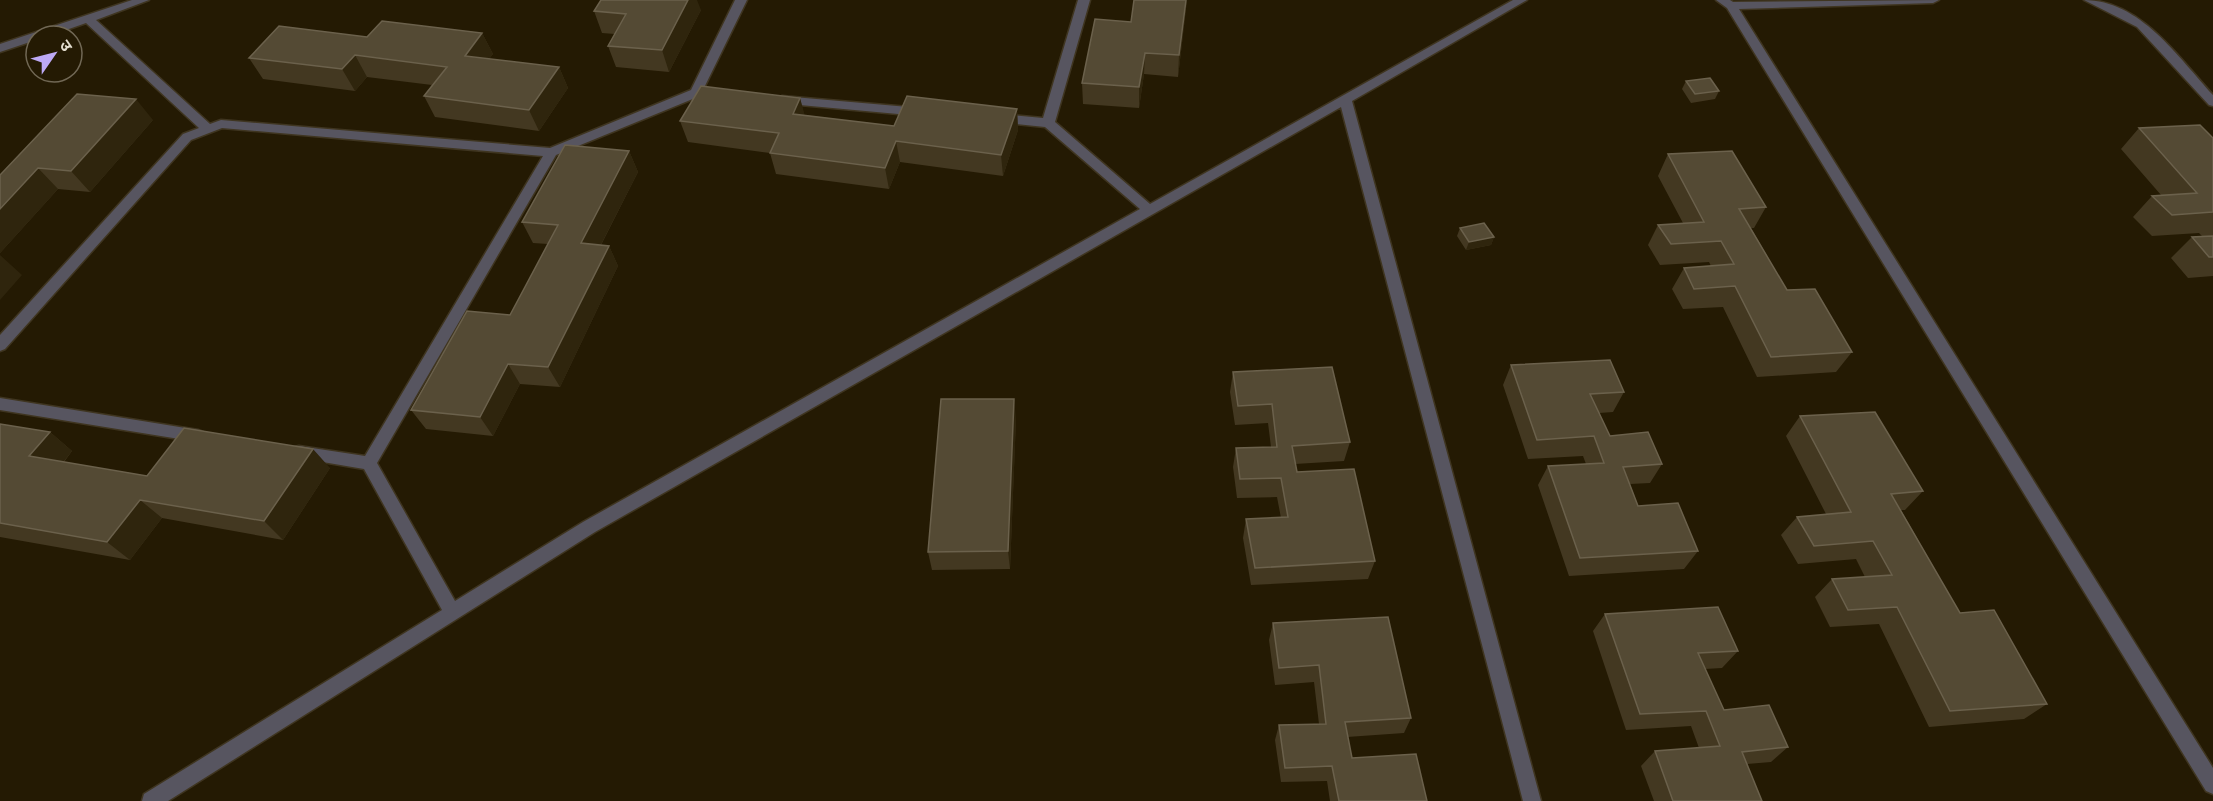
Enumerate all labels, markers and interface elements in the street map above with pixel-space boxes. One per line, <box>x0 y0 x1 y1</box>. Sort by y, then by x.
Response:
north arrow <box>24 24 84 84</box>
text: उ <box>55 36 78 55</box>

